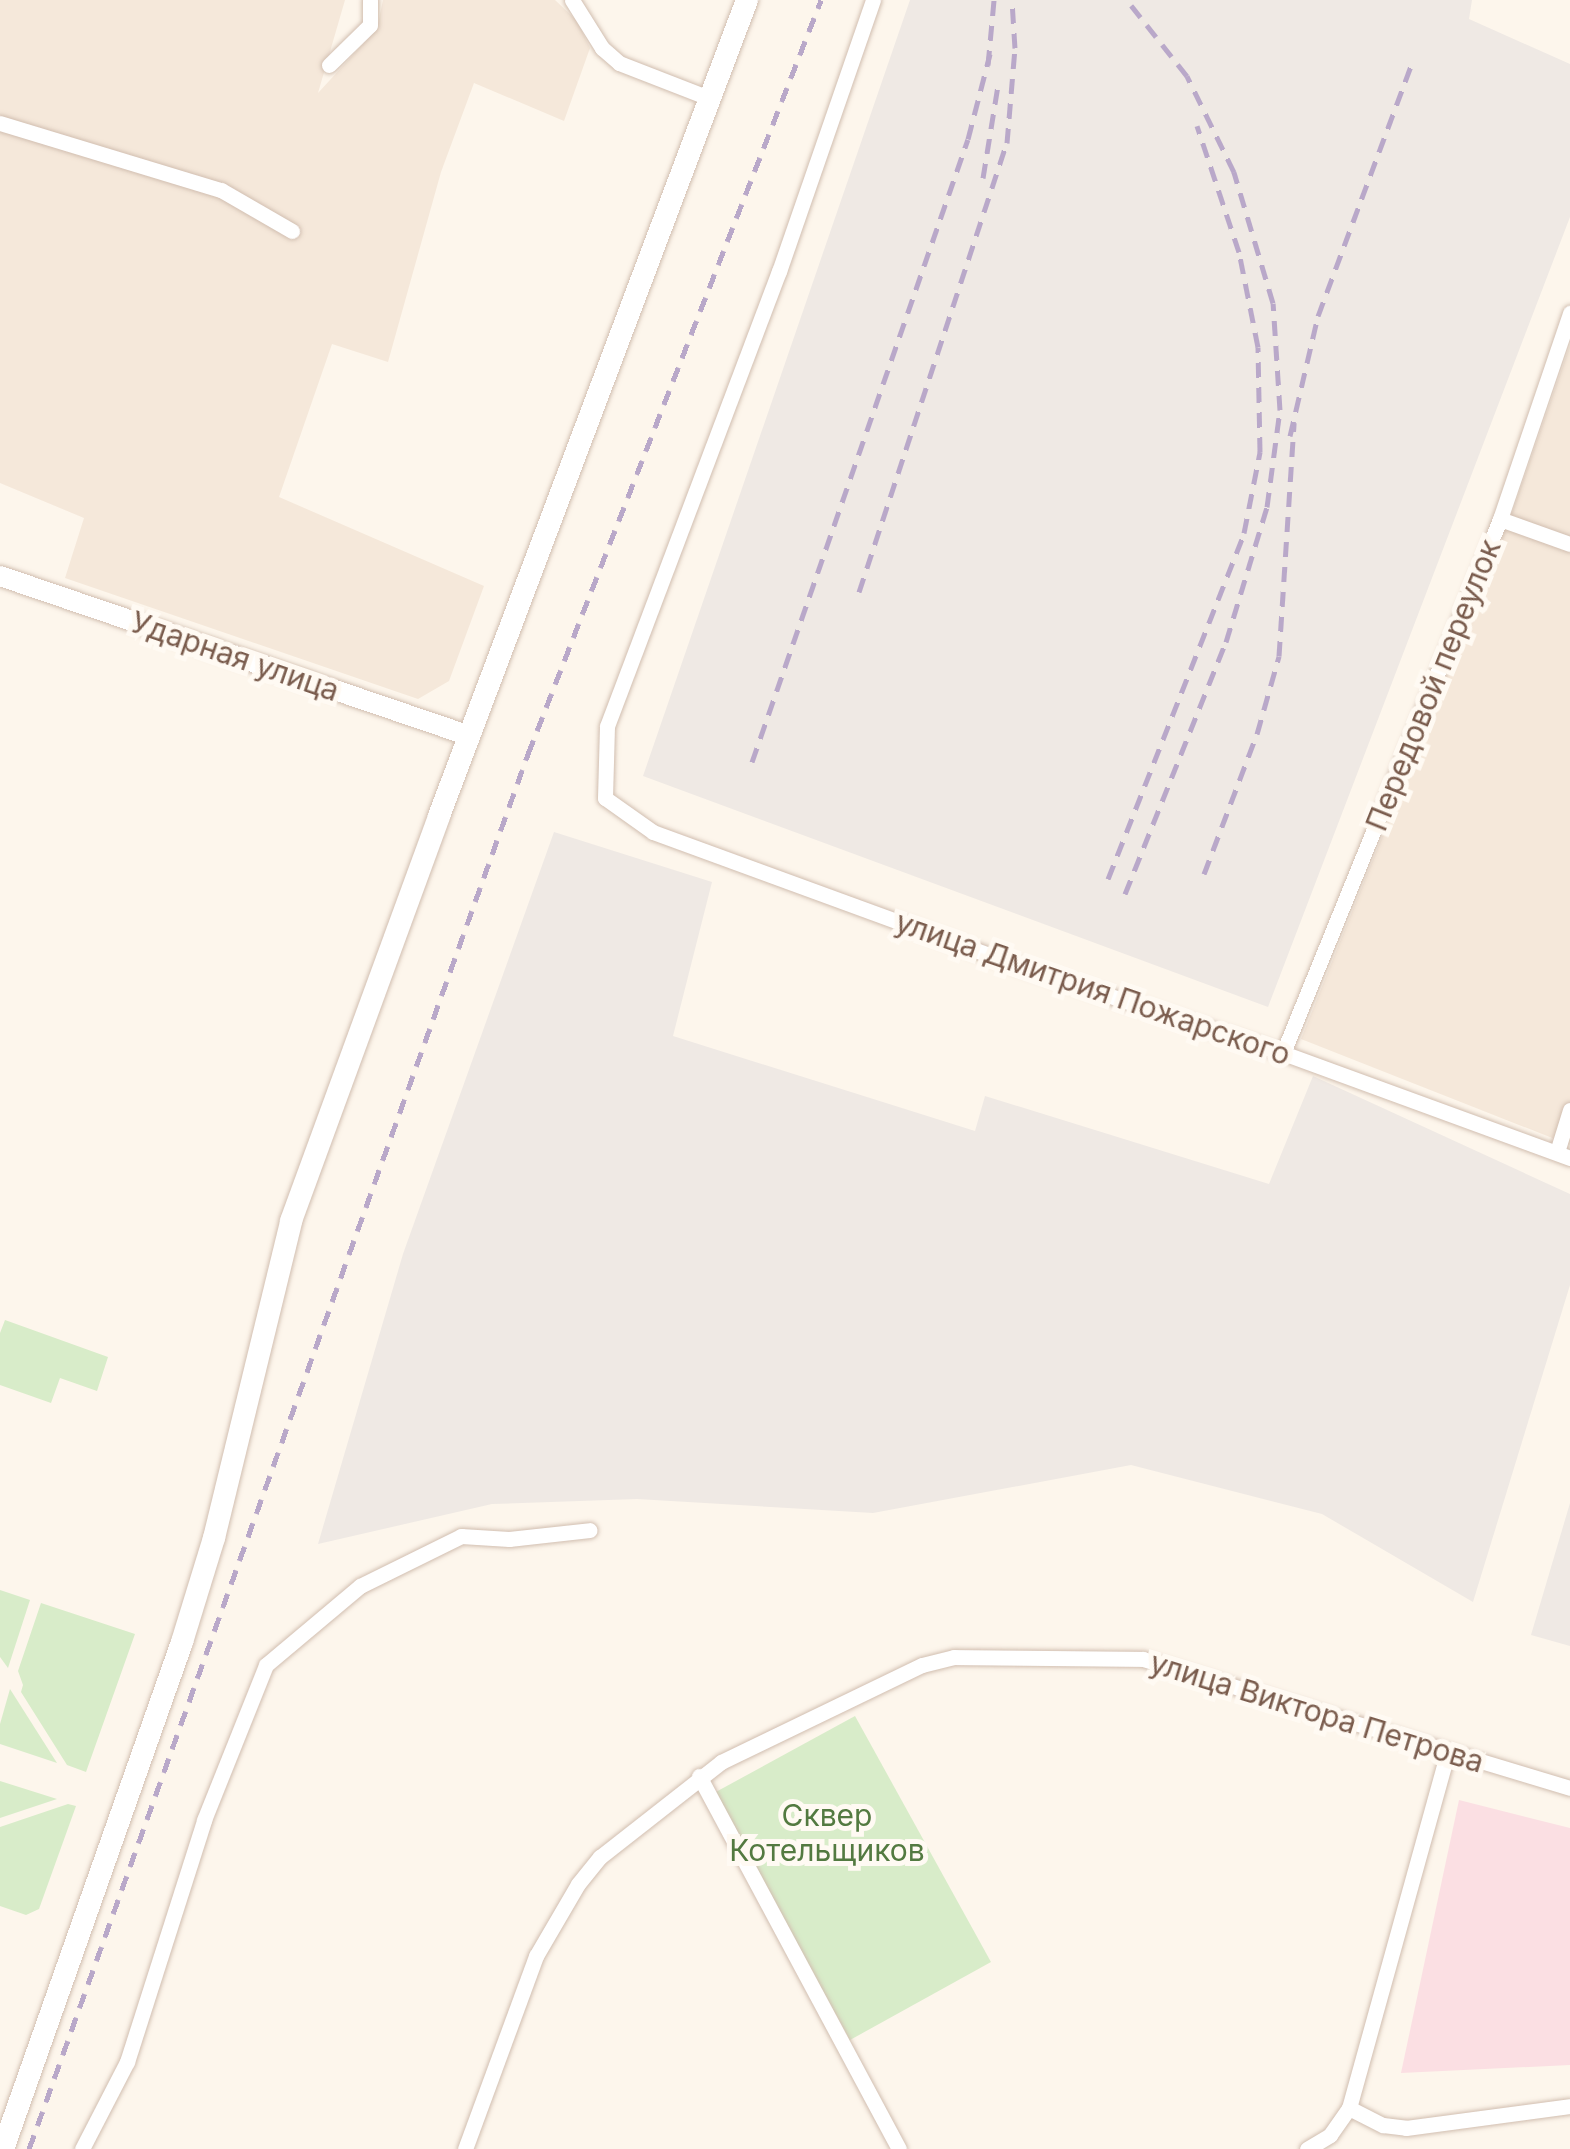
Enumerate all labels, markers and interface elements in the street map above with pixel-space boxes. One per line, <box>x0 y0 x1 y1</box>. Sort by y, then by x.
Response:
street label: Передовой переулок <box>1358 534 1508 836</box>
street label: Ударная улица <box>126 604 344 708</box>
street label: улица Дмитрия Пожарского <box>891 903 1295 1073</box>
street label: улица Виктора Петрова <box>1146 1644 1488 1780</box>
park label: Сквер Котельщиков <box>729 1797 925 1868</box>

